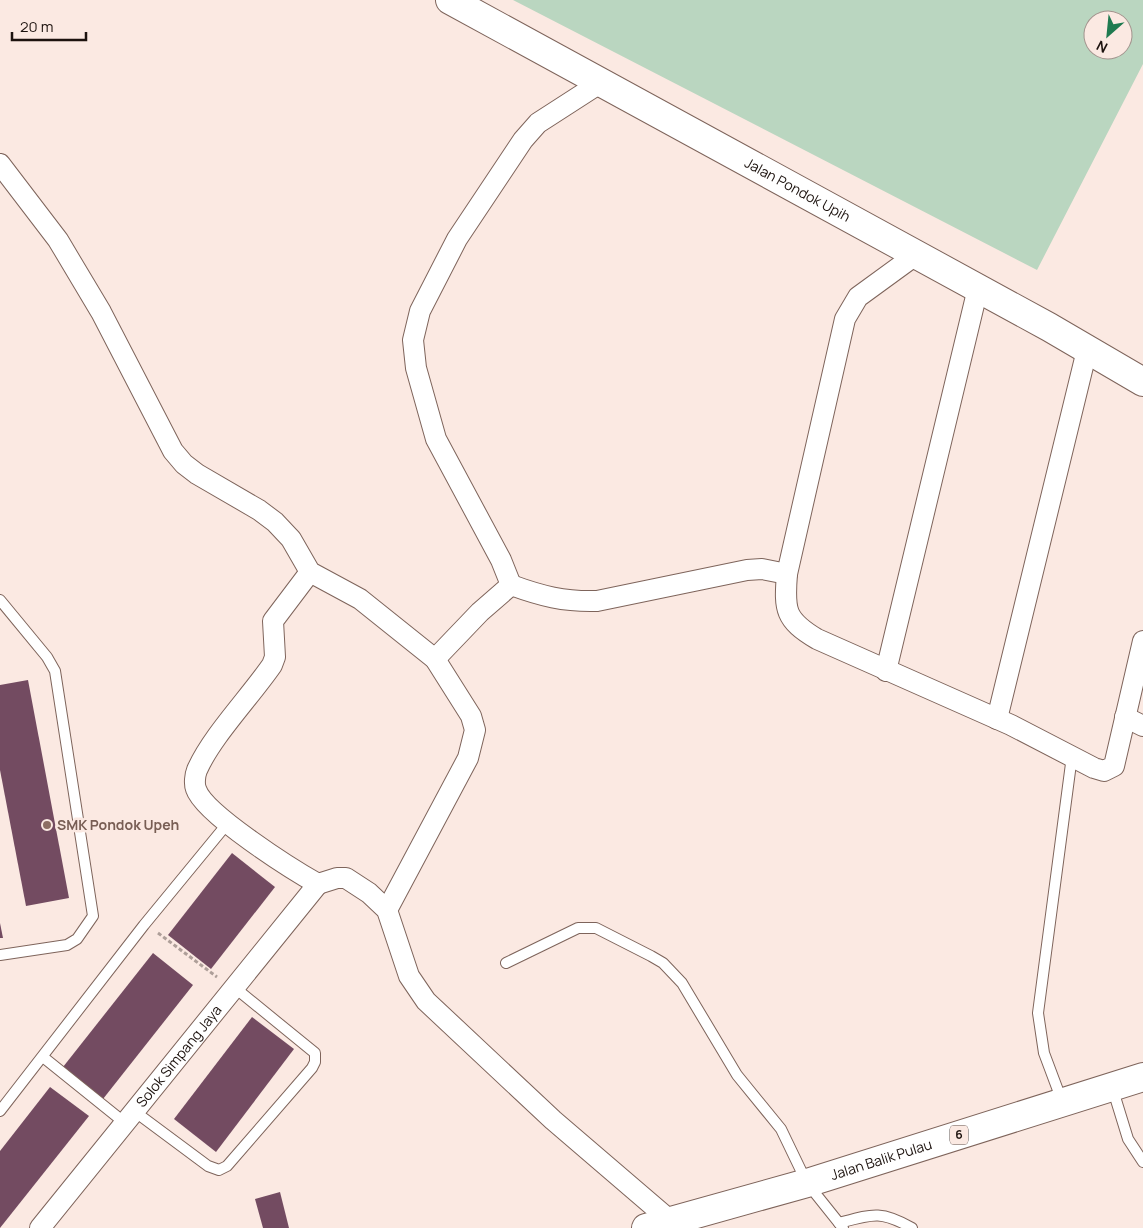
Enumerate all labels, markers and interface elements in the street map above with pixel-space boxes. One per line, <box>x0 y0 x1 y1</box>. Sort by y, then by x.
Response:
scale bar <box>12 10 86 42</box>
north arrow <box>1083 10 1133 60</box>
text: 20 m <box>20 16 53 37</box>
text: N <box>1093 36 1111 58</box>
street label: Jalan Pondok Upih <box>742 153 854 226</box>
place label: SMK Pondok Upeh <box>57 815 179 834</box>
marker: SMK Pondok Upeh <box>41 819 53 831</box>
street label: Solok Simpang Jaya <box>131 1001 226 1111</box>
road number: 6 <box>950 1126 968 1144</box>
street label: Jalan Balik Pulau <box>828 1134 934 1184</box>

